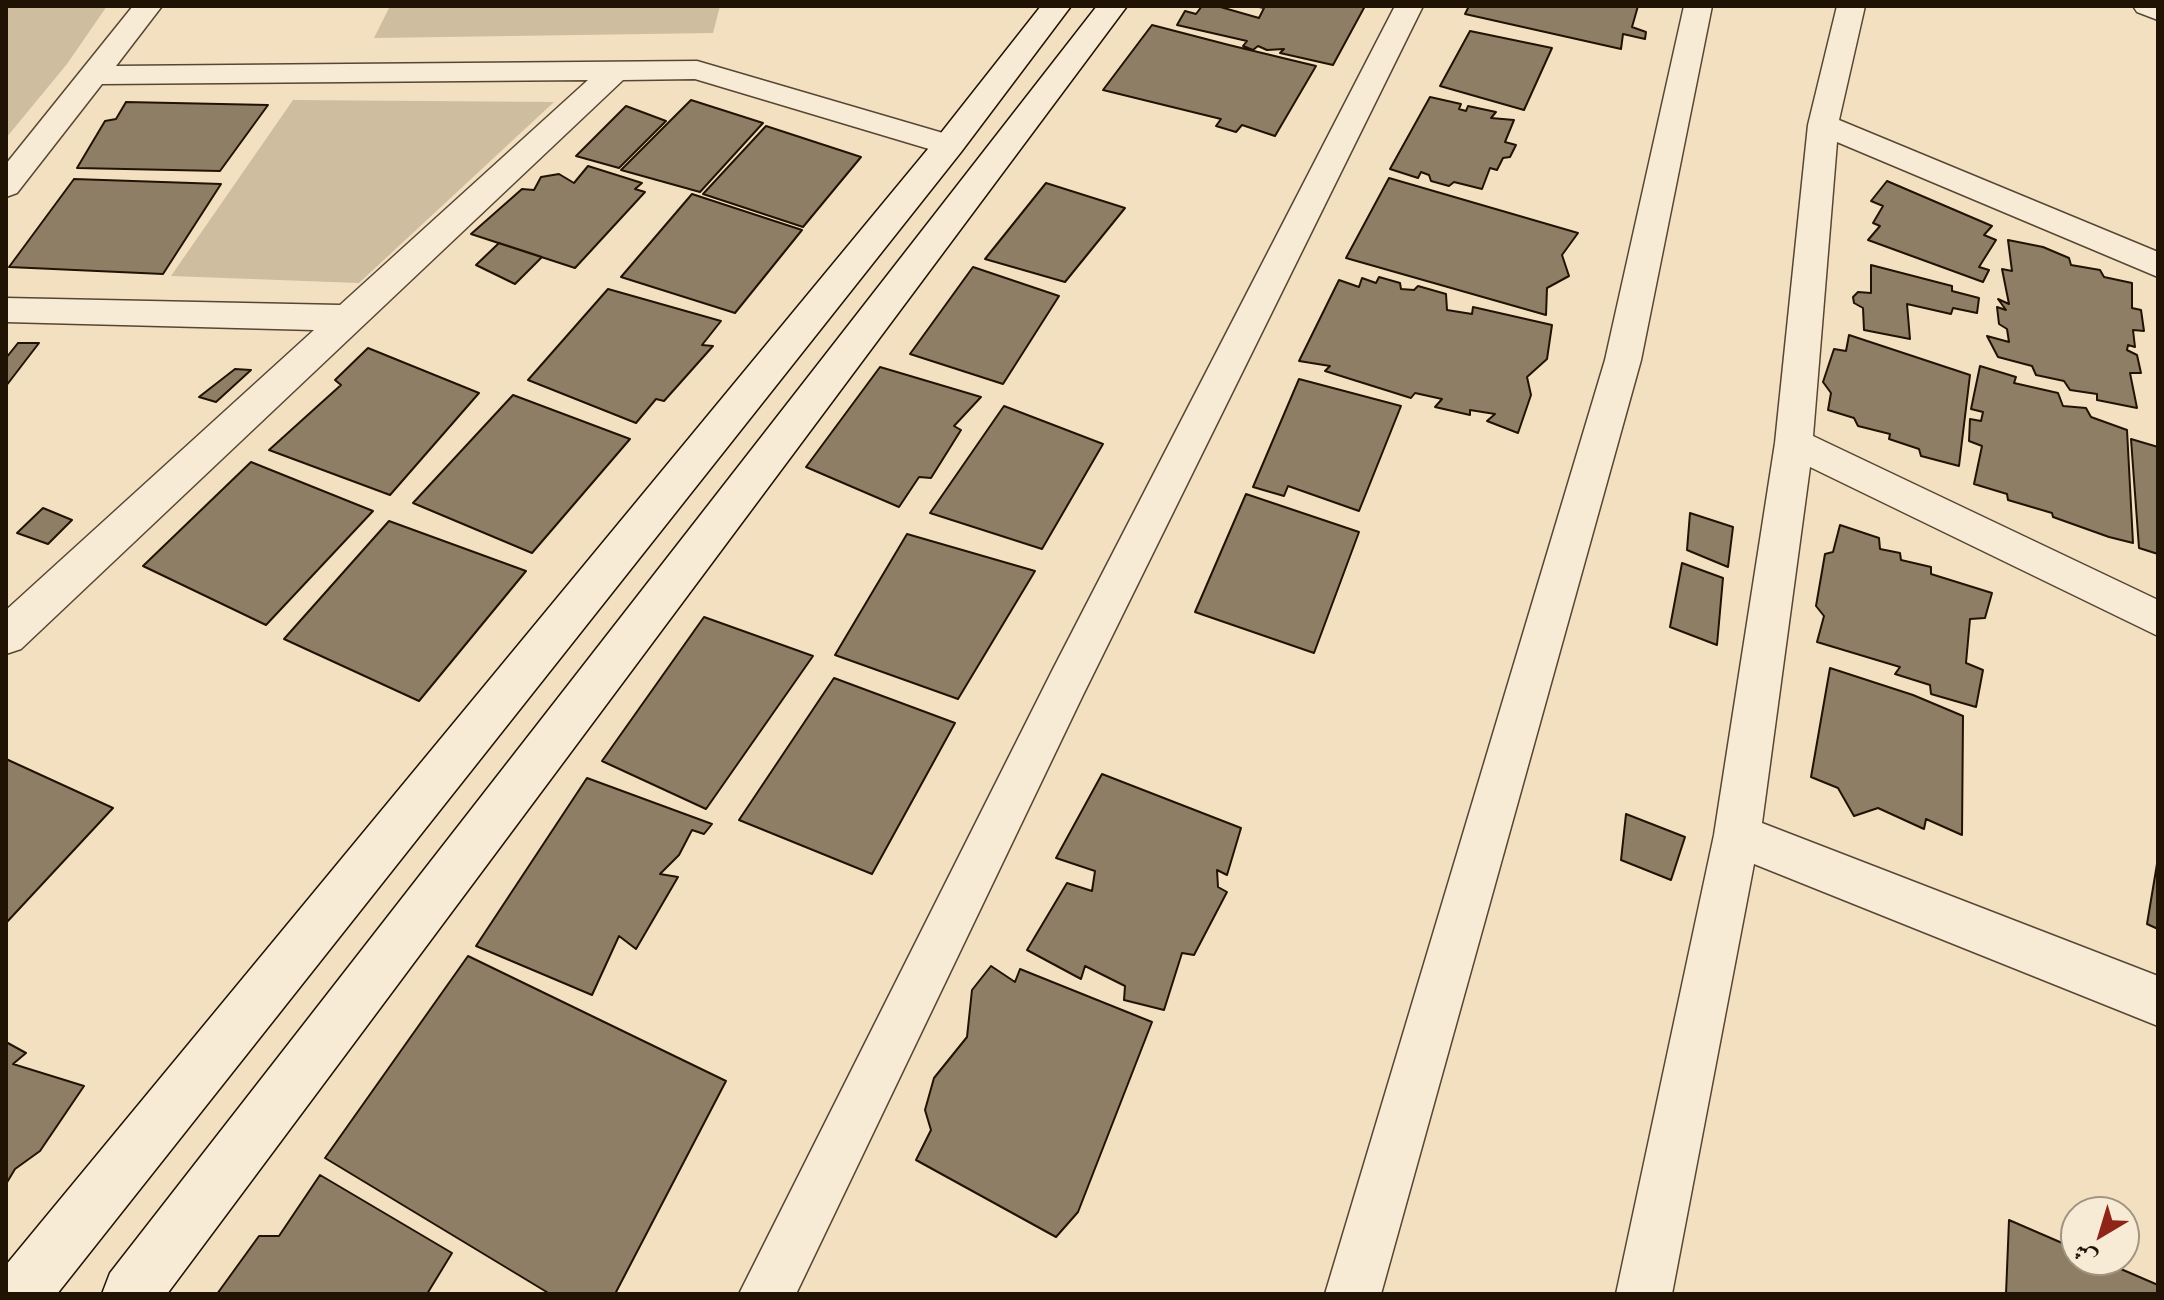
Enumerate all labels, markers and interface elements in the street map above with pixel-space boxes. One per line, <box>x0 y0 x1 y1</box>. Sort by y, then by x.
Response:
north arrow <box>2060 1196 2140 1276</box>
text: ش <box>2068 1234 2105 1273</box>

